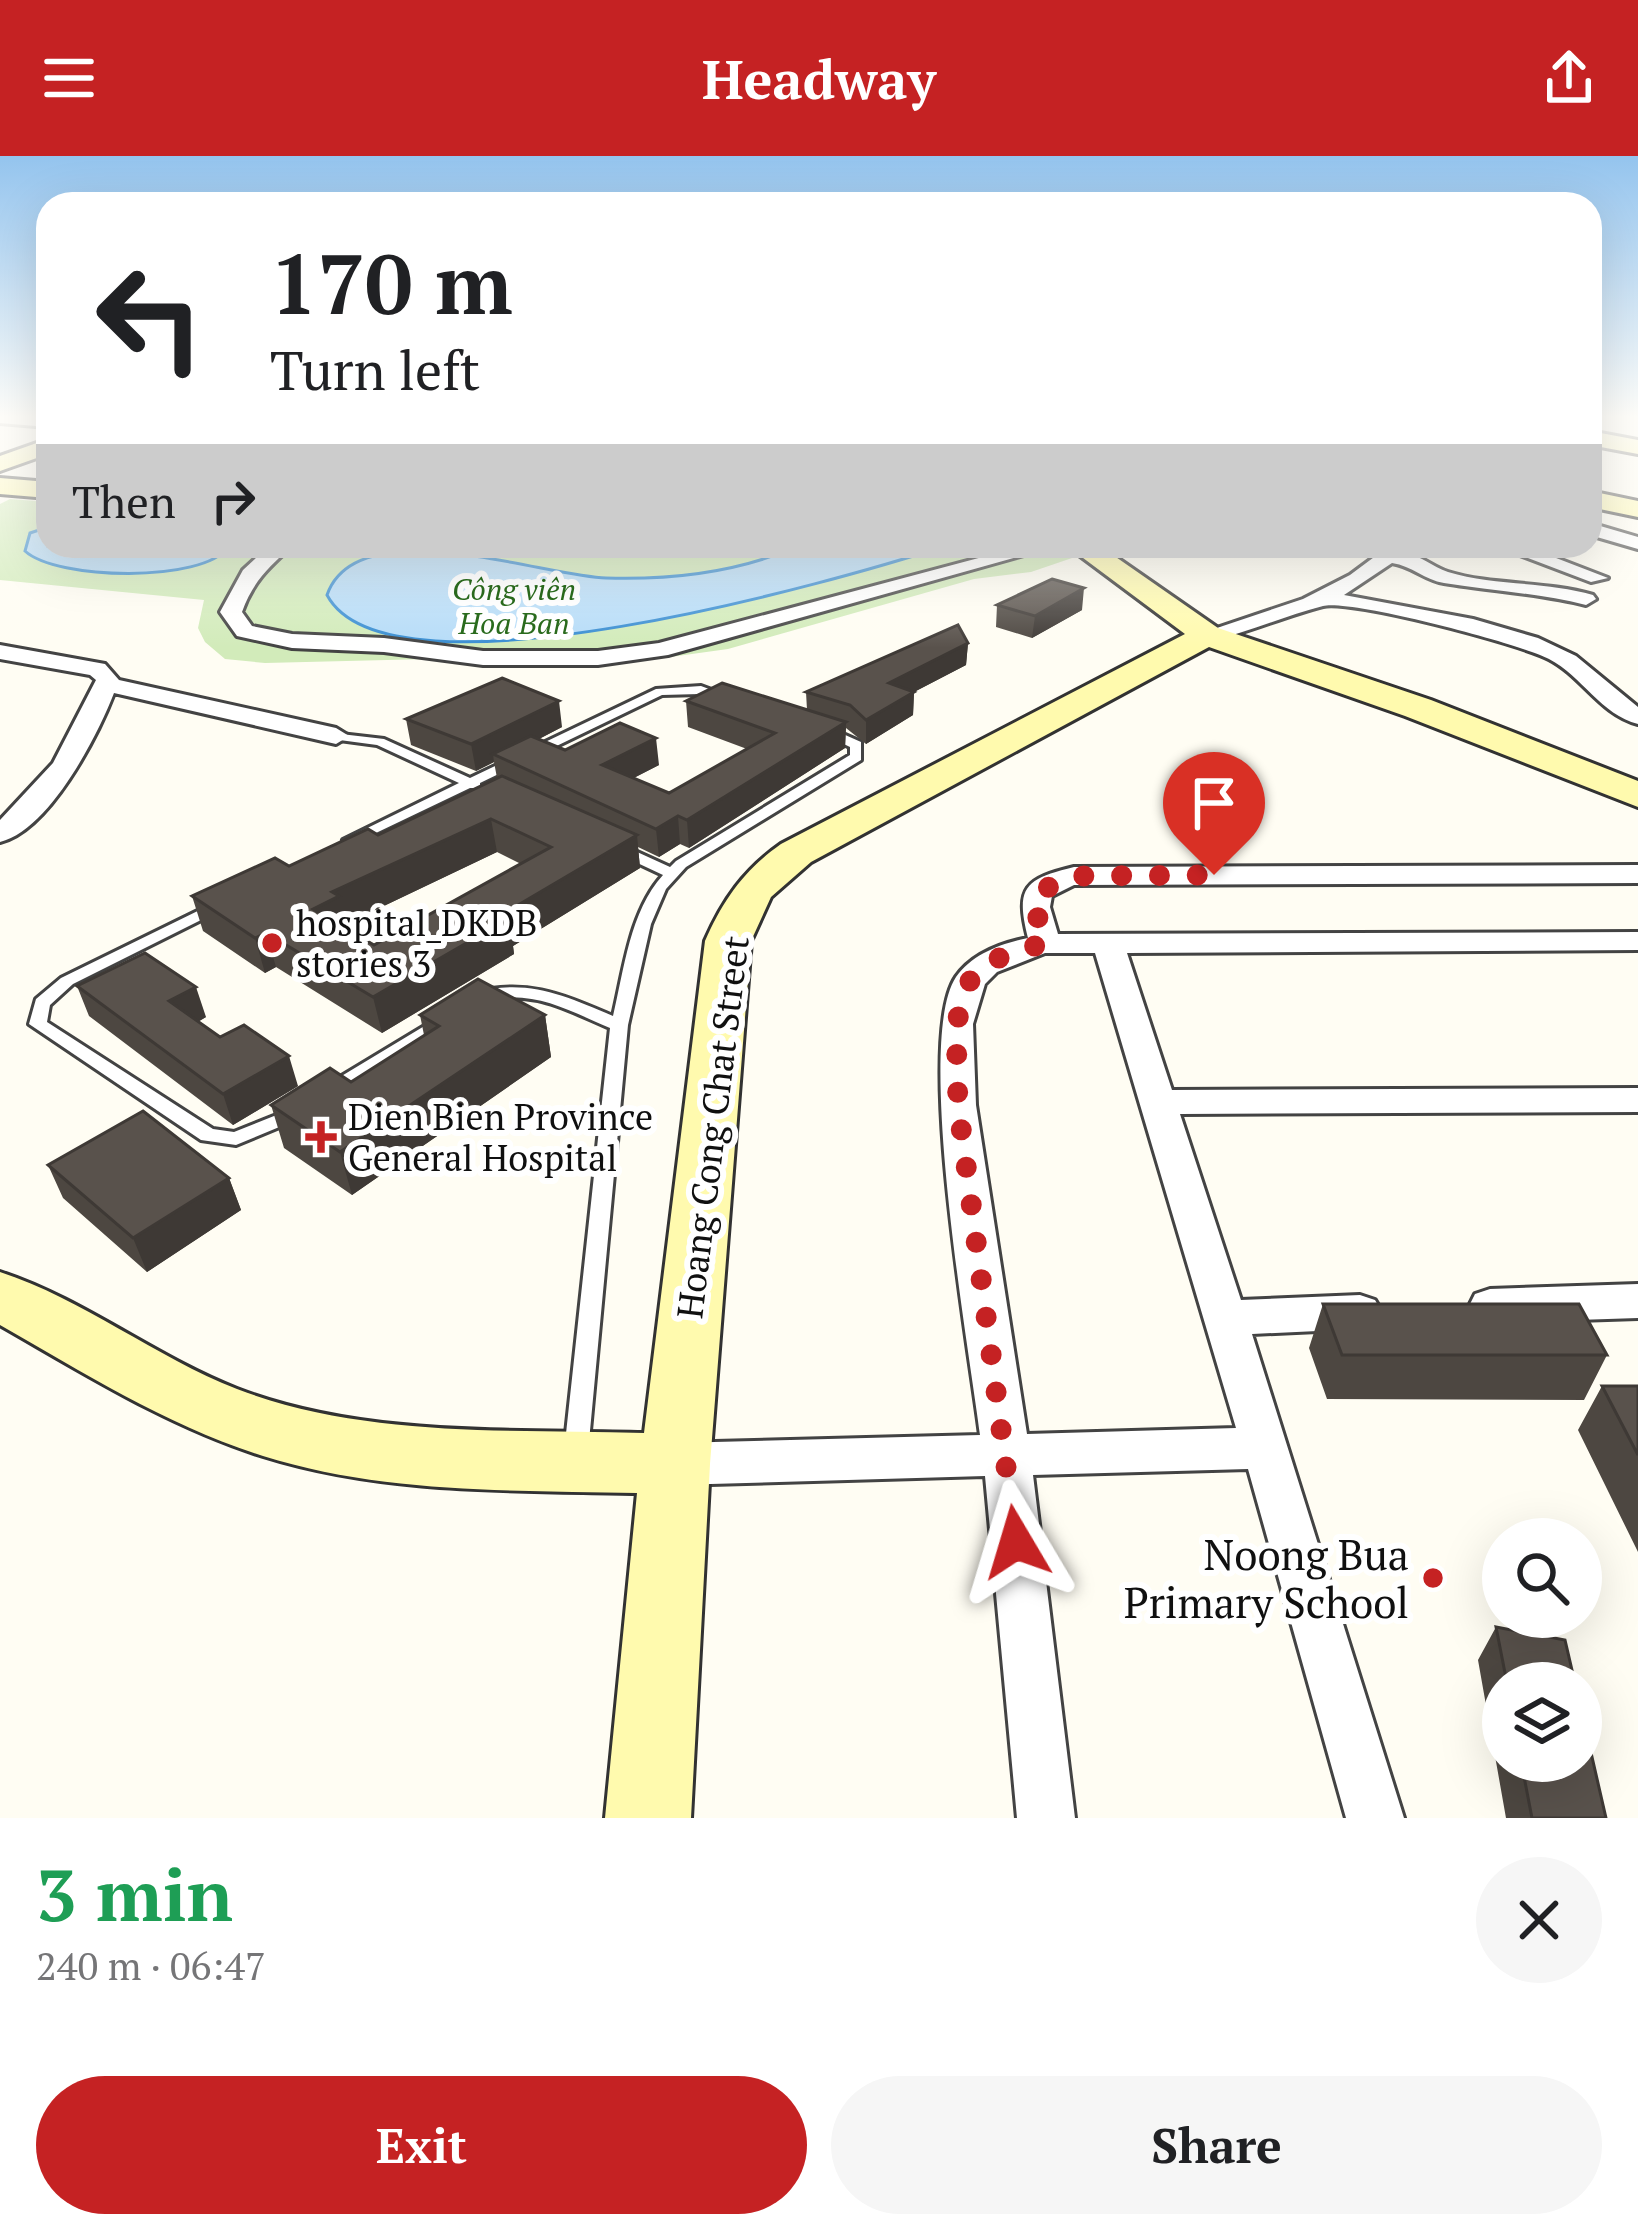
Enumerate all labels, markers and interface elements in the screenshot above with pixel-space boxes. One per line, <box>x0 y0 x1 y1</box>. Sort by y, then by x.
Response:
text: Headway <box>702 43 936 114</box>
icon: menu <box>36 45 102 111</box>
icon: share <box>1536 45 1602 111</box>
text: 170 m <box>270 227 513 338</box>
icon: left <box>72 240 228 396</box>
text: Turn left <box>270 334 480 405</box>
icon: right <box>200 468 266 534</box>
text: Then <box>72 471 176 531</box>
park label: Công viên Hoa Ban <box>452 569 576 643</box>
pin <box>1163 752 1265 875</box>
icon: arrive <box>1181 770 1247 836</box>
place label: hospital_DKDB stories 3 <box>296 899 537 987</box>
marker: hospital_DKDB stories 3 <box>259 930 285 956</box>
street label: Hoang Cong Chat Street <box>665 933 759 1321</box>
place label: Dien Bien Province General Hospital <box>348 1093 653 1181</box>
marker: Dien Bien Province General Hospital <box>305 1121 337 1153</box>
position arrow <box>953 1479 1079 1605</box>
map controls <box>1482 1518 1602 1782</box>
button: search <box>1482 1518 1602 1638</box>
place label: Noong Bua Primary School <box>1124 1526 1409 1630</box>
marker: Noong Bua Primary School <box>1420 1565 1446 1591</box>
button: layers <box>1482 1662 1602 1782</box>
text: 3 min <box>36 1846 233 1942</box>
button: close <box>1476 1857 1602 1983</box>
text: 240 m · 06:47 <box>36 1939 266 1991</box>
button: Exit <box>36 2076 807 2214</box>
button: Share <box>831 2076 1602 2214</box>

